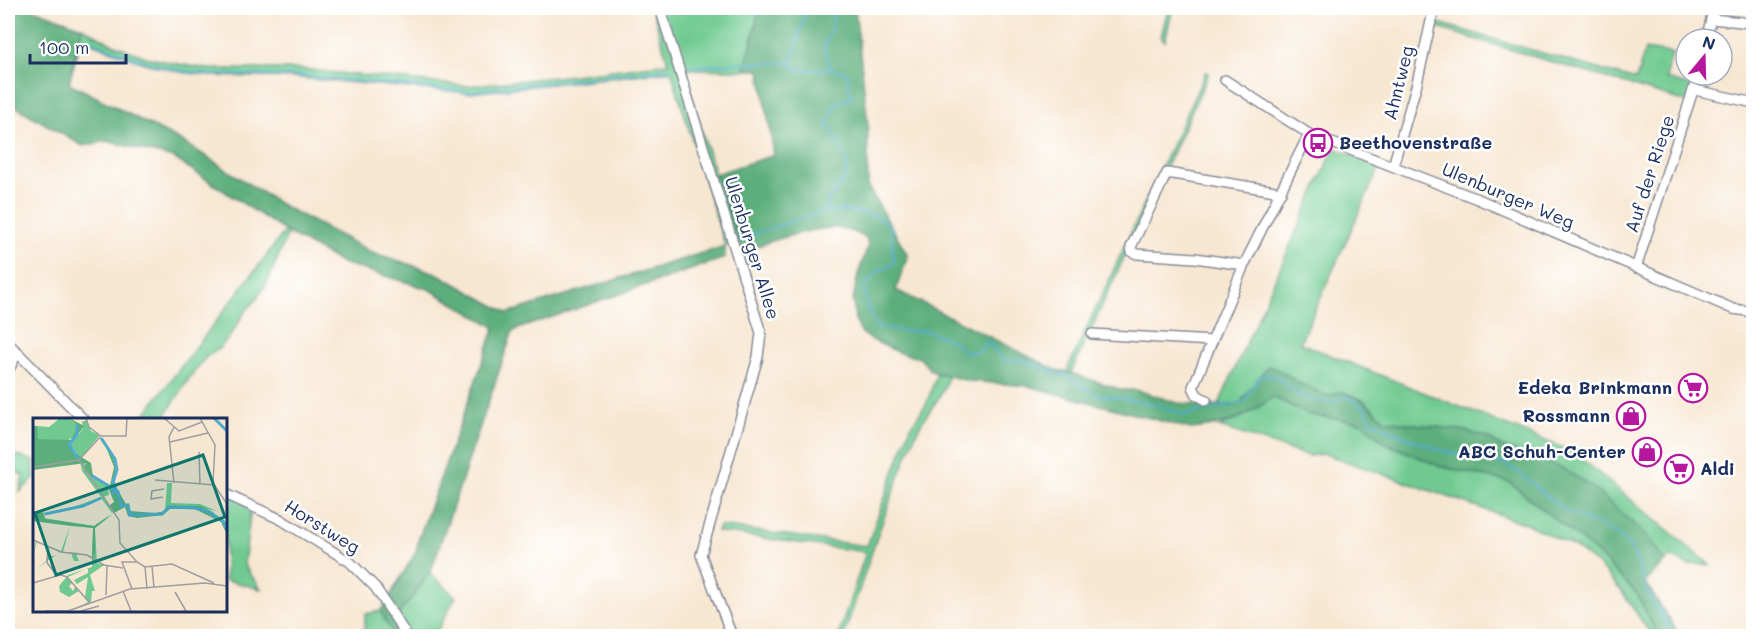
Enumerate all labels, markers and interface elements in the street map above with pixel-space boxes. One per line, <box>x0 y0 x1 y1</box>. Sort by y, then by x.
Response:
scale bar <box>30 27 126 65</box>
north arrow <box>1674 27 1734 87</box>
text: N <box>1700 30 1718 54</box>
text: 100 m <box>39 35 89 59</box>
street label: Ahntweg <box>1377 43 1419 123</box>
street label: Auf der Riege <box>1619 112 1679 236</box>
bus stop icon: Beethovenstraße <box>1302 127 1334 159</box>
place label: Beethovenstraße <box>1339 130 1493 154</box>
street label: Ulenburger Weg <box>1438 156 1578 234</box>
street label: Ulenburger Allee <box>720 173 786 322</box>
supermarket icon: Edeka Brinkmann <box>1677 372 1709 404</box>
place label: Edeka Brinkmann <box>1517 375 1672 399</box>
shop icon: Rossmann <box>1615 400 1647 432</box>
place label: Rossmann <box>1522 403 1610 427</box>
inset map <box>33 418 226 611</box>
shop icon: ABC Schuh-Center <box>1631 436 1663 468</box>
place label: ABC Schuh-Center <box>1458 439 1626 463</box>
supermarket icon: Aldi <box>1663 453 1695 485</box>
place label: Aldi <box>1700 456 1735 480</box>
street label: Horstweg <box>280 494 365 559</box>

